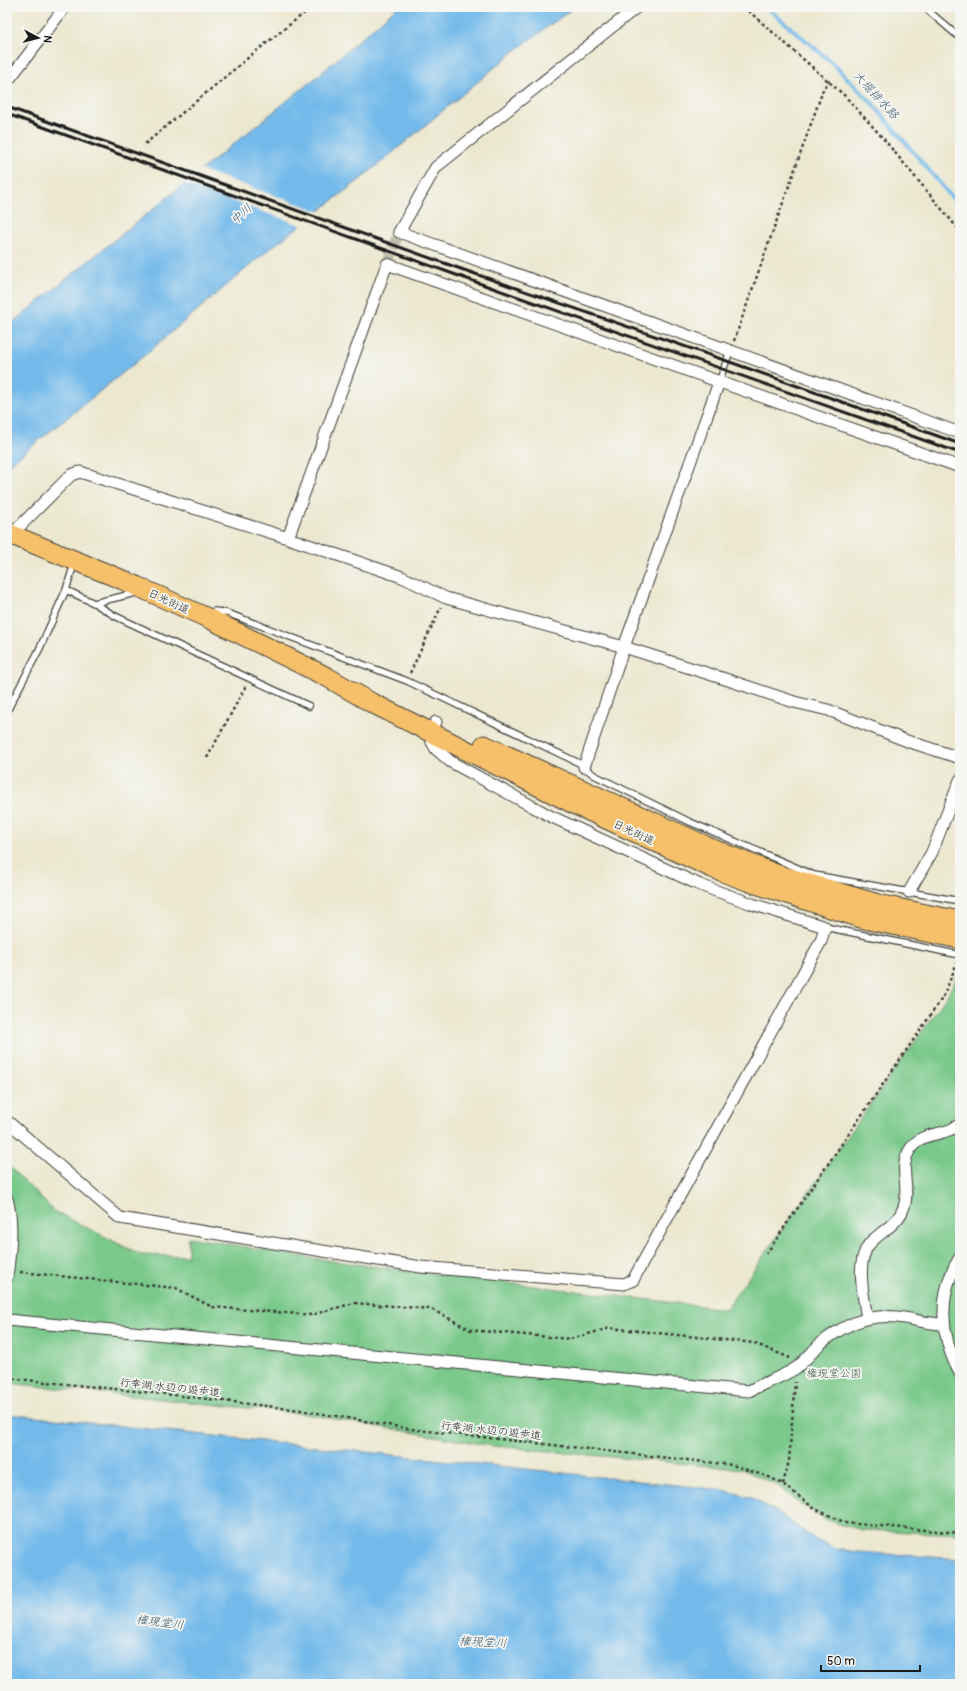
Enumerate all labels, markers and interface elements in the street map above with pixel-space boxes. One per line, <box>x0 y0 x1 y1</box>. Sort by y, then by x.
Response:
north arrow <box>18 18 58 58</box>
text: N <box>40 35 54 44</box>
water label: 大堀排水路 <box>850 68 902 123</box>
water label: 中川 <box>227 201 255 228</box>
street label: 日光街道 <box>146 586 191 617</box>
street label: 日光街道 <box>611 817 656 848</box>
park label: 権現堂公園 <box>807 1367 862 1380</box>
street label: 行幸湖 水辺の遊歩道 <box>119 1376 221 1399</box>
street label: 行幸湖 水辺の遊歩道 <box>440 1419 542 1442</box>
water label: 権現堂川 <box>135 1612 185 1633</box>
water label: 権現堂川 <box>459 1634 507 1651</box>
scale bar <box>821 1647 920 1673</box>
text: 50 m <box>827 1654 855 1669</box>

